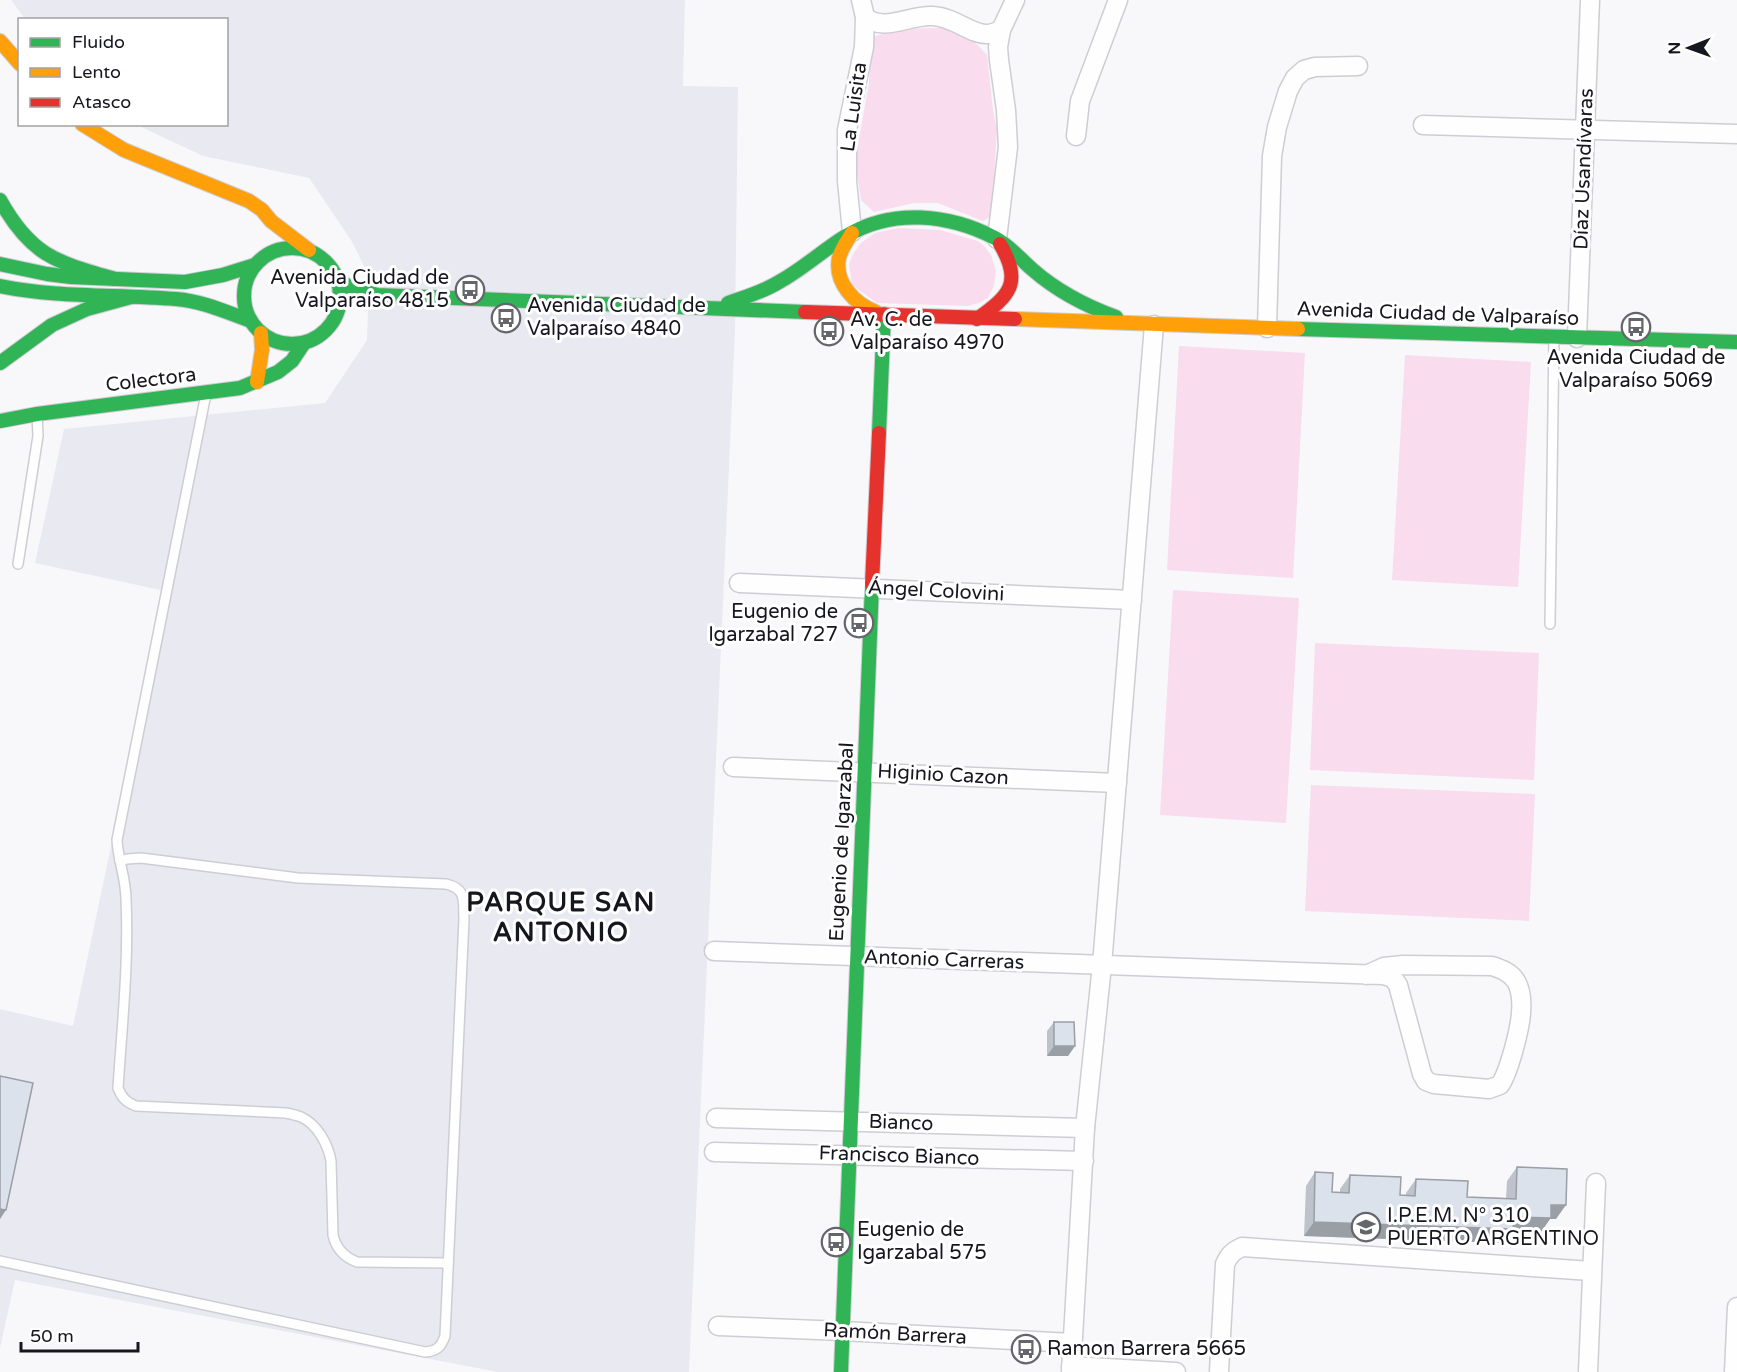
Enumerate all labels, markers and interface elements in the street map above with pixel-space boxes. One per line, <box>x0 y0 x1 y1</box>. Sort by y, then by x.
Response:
legend <box>18 18 228 126</box>
north arrow <box>1659 18 1719 78</box>
text: Fluido <box>72 31 125 53</box>
text: N <box>1665 42 1685 55</box>
text: Lento <box>72 61 121 83</box>
street label: La Luisita <box>836 61 872 153</box>
street label: Díaz Usandívaras <box>1569 88 1599 250</box>
text: Atasco <box>72 91 131 113</box>
place label: Avenida Ciudad de Valparaíso 4815 <box>270 266 449 313</box>
bus stop icon: Avenida Ciudad de Valparaíso 4815 <box>454 274 486 306</box>
place label: Avenida Ciudad de Valparaíso 4840 <box>527 294 706 341</box>
street label: Avenida Ciudad de Valparaíso <box>1296 297 1580 331</box>
bus stop icon: Avenida Ciudad de Valparaíso 4840 <box>490 302 522 334</box>
place label: Av. C. de Valparaíso 4970 <box>850 308 1004 355</box>
bus stop icon: Avenida Ciudad de Valparaíso 5069 <box>1620 311 1652 343</box>
bus stop icon: Av. C. de Valparaíso 4970 <box>813 315 845 347</box>
place label: Avenida Ciudad de Valparaíso 5069 <box>1547 346 1725 393</box>
street label: Colectora <box>104 363 198 397</box>
street label: Ángel Colovini <box>867 574 1005 607</box>
place label: Eugenio de Igarzabal 727 <box>708 600 838 647</box>
bus stop icon: Eugenio de Igarzabal 727 <box>843 607 875 639</box>
street label: Eugenio de Igarzabal <box>825 742 859 942</box>
street label: Higinio Cazon <box>877 760 1009 790</box>
district label: PARQUE SAN ANTONIO <box>466 887 656 948</box>
street label: Antonio Carreras <box>863 945 1025 975</box>
street label: Bianco <box>868 1110 934 1136</box>
street label: Francisco Bianco <box>818 1141 980 1171</box>
place label: I.P.E.M. N° 310 PUERTO ARGENTINO <box>1387 1204 1599 1251</box>
school or university icon: I.P.E.M. N° 310 PUERTO ARGENTINO <box>1350 1211 1382 1243</box>
place label: Eugenio de Igarzabal 575 <box>857 1218 987 1265</box>
bus stop icon: Eugenio de Igarzabal 575 <box>820 1226 852 1258</box>
scale bar <box>21 1315 138 1353</box>
street label: Ramón Barrera <box>823 1318 967 1350</box>
text: 50 m <box>30 1325 74 1347</box>
bus stop icon: Ramon Barrera 5665 <box>1010 1333 1042 1365</box>
place label: Ramon Barrera 5665 <box>1047 1337 1246 1361</box>

